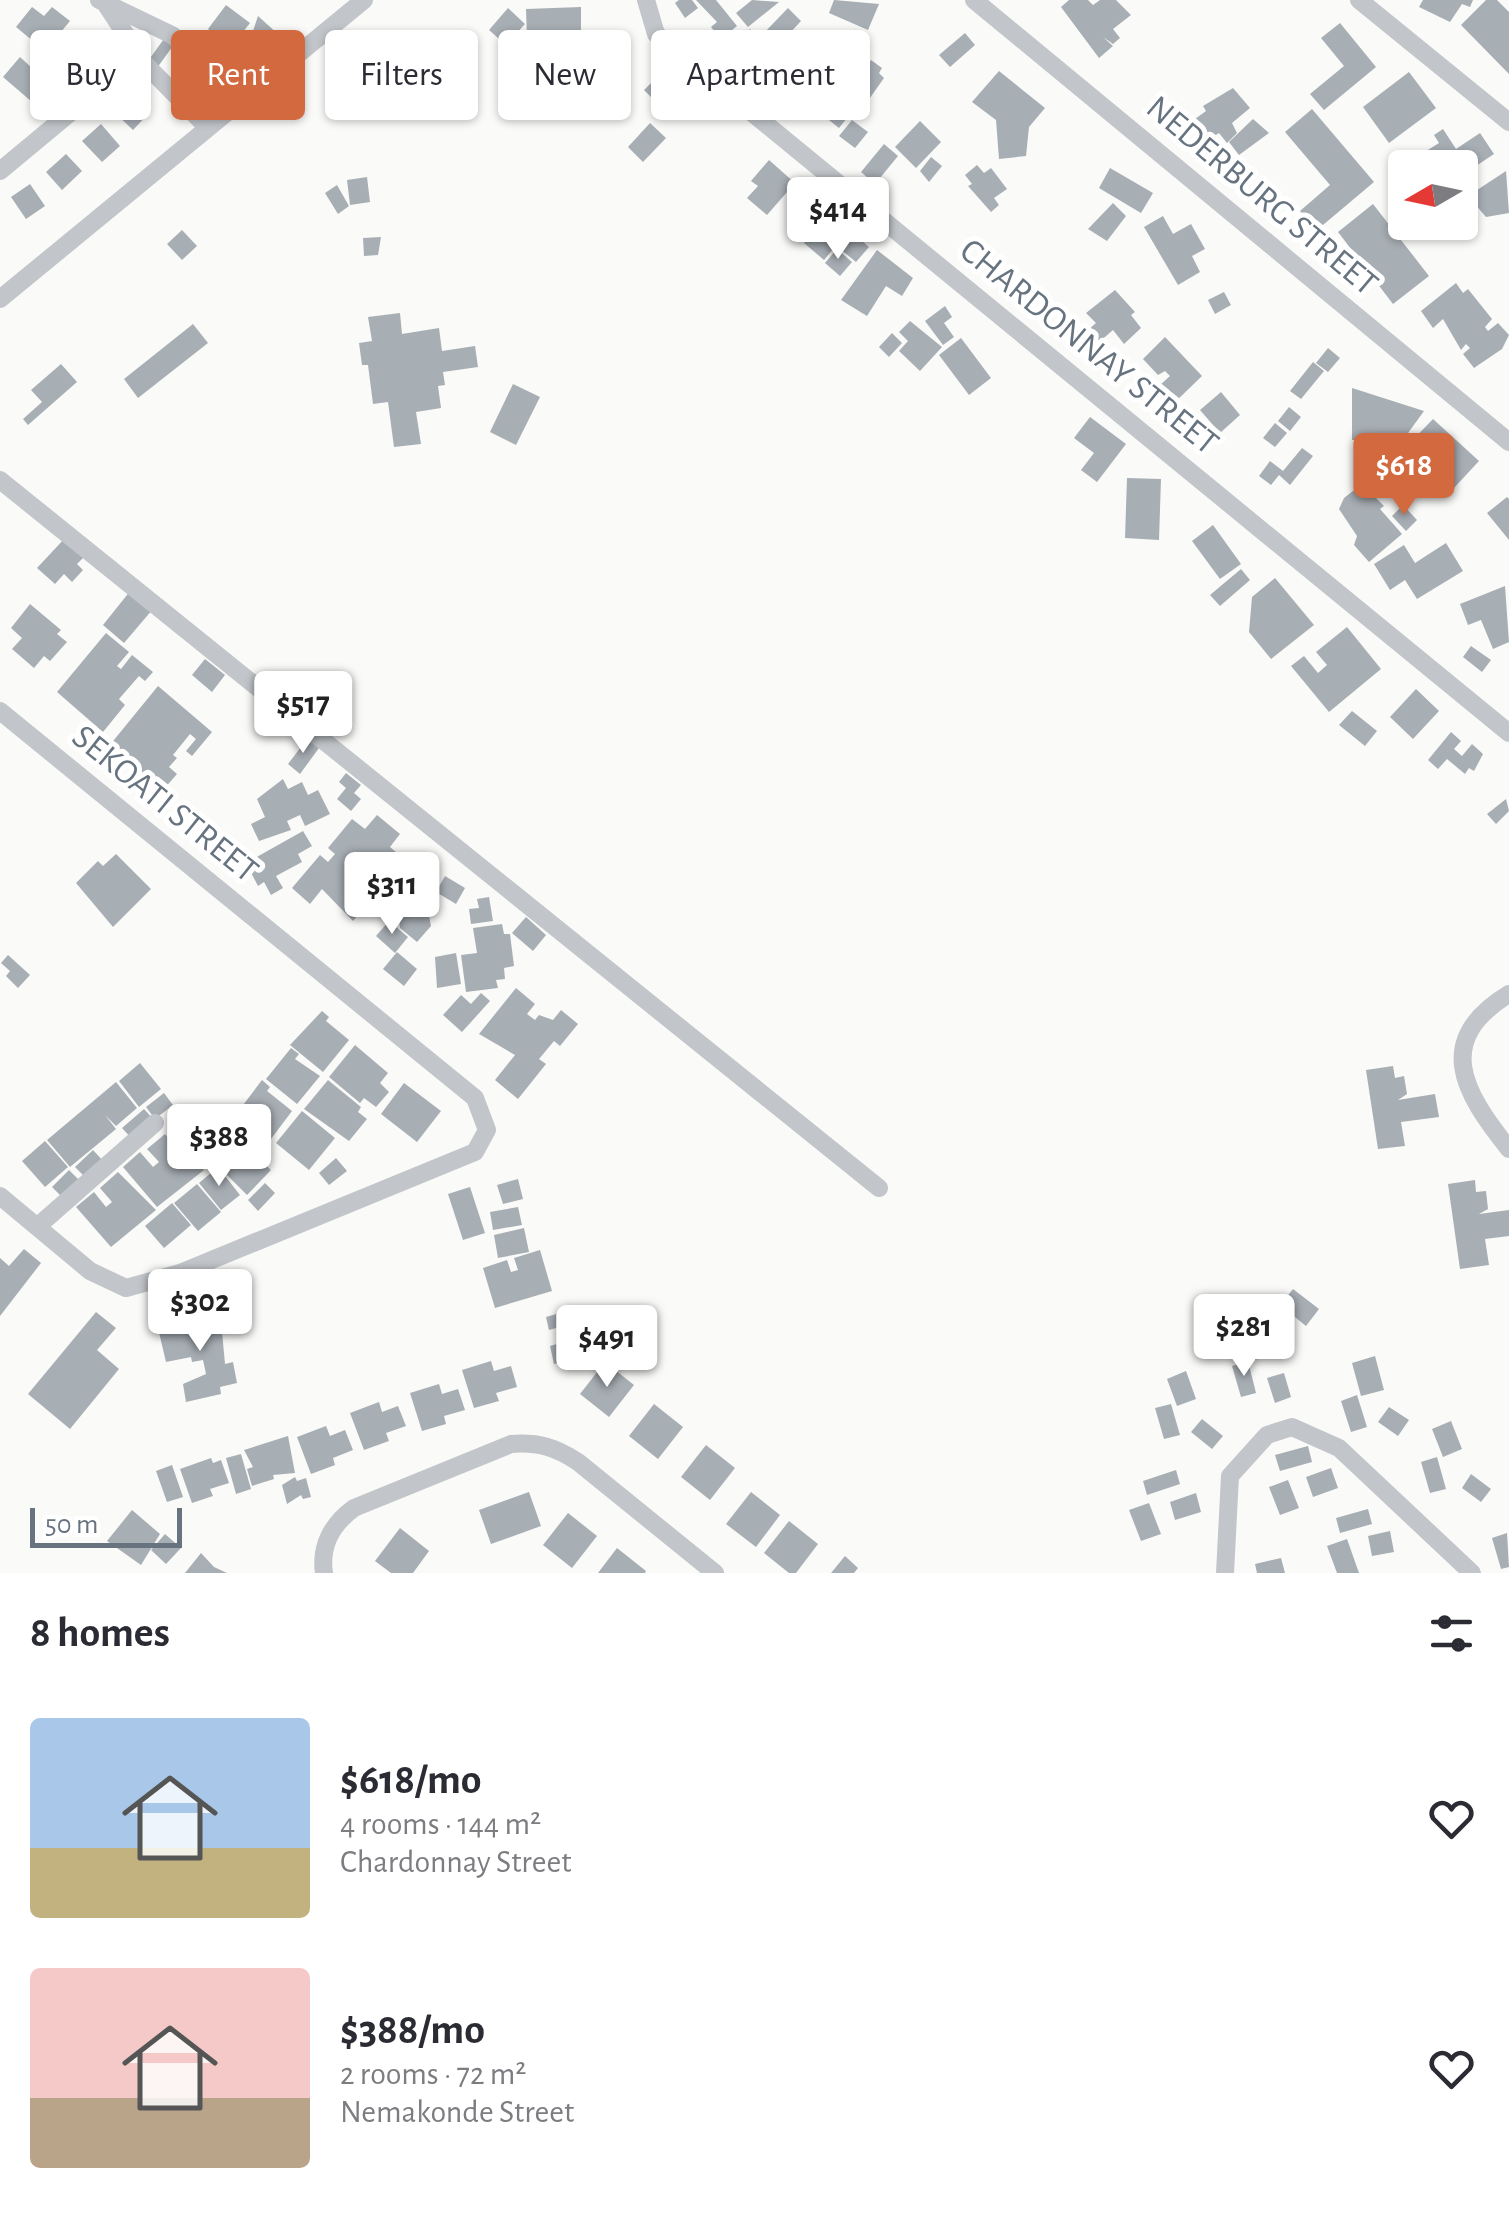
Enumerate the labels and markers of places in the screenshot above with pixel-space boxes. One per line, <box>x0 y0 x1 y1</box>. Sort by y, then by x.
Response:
pin: $414 <box>779 177 897 262</box>
pin: $618 <box>1345 433 1463 518</box>
pin: $517 <box>244 671 362 756</box>
pin: $311 <box>333 852 451 937</box>
pin: $388 <box>160 1104 278 1189</box>
pin: $302 <box>141 1269 259 1354</box>
pin: $281 <box>1185 1294 1303 1379</box>
pin: $491 <box>548 1305 666 1390</box>

